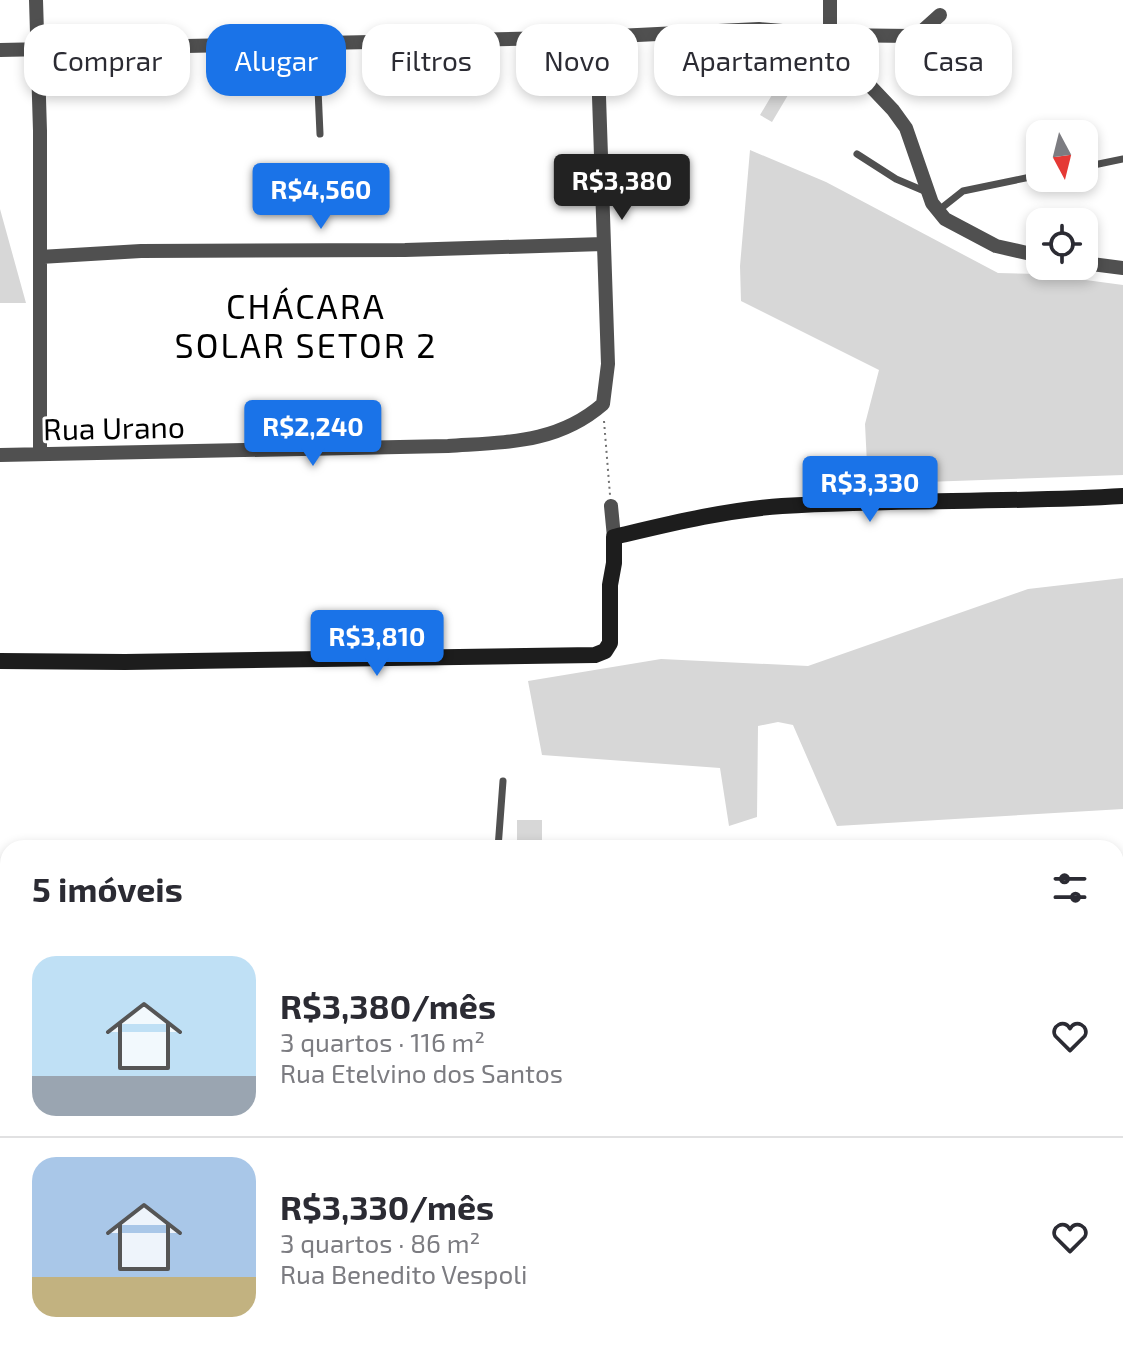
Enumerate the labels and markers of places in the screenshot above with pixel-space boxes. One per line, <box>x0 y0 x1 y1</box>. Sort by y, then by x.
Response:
pin: R$3,380 <box>548 154 696 222</box>
pin: R$4,560 <box>247 163 395 231</box>
pin: R$2,240 <box>239 400 387 468</box>
pin: R$3,330 <box>796 456 944 524</box>
pin: R$3,810 <box>303 610 451 678</box>

